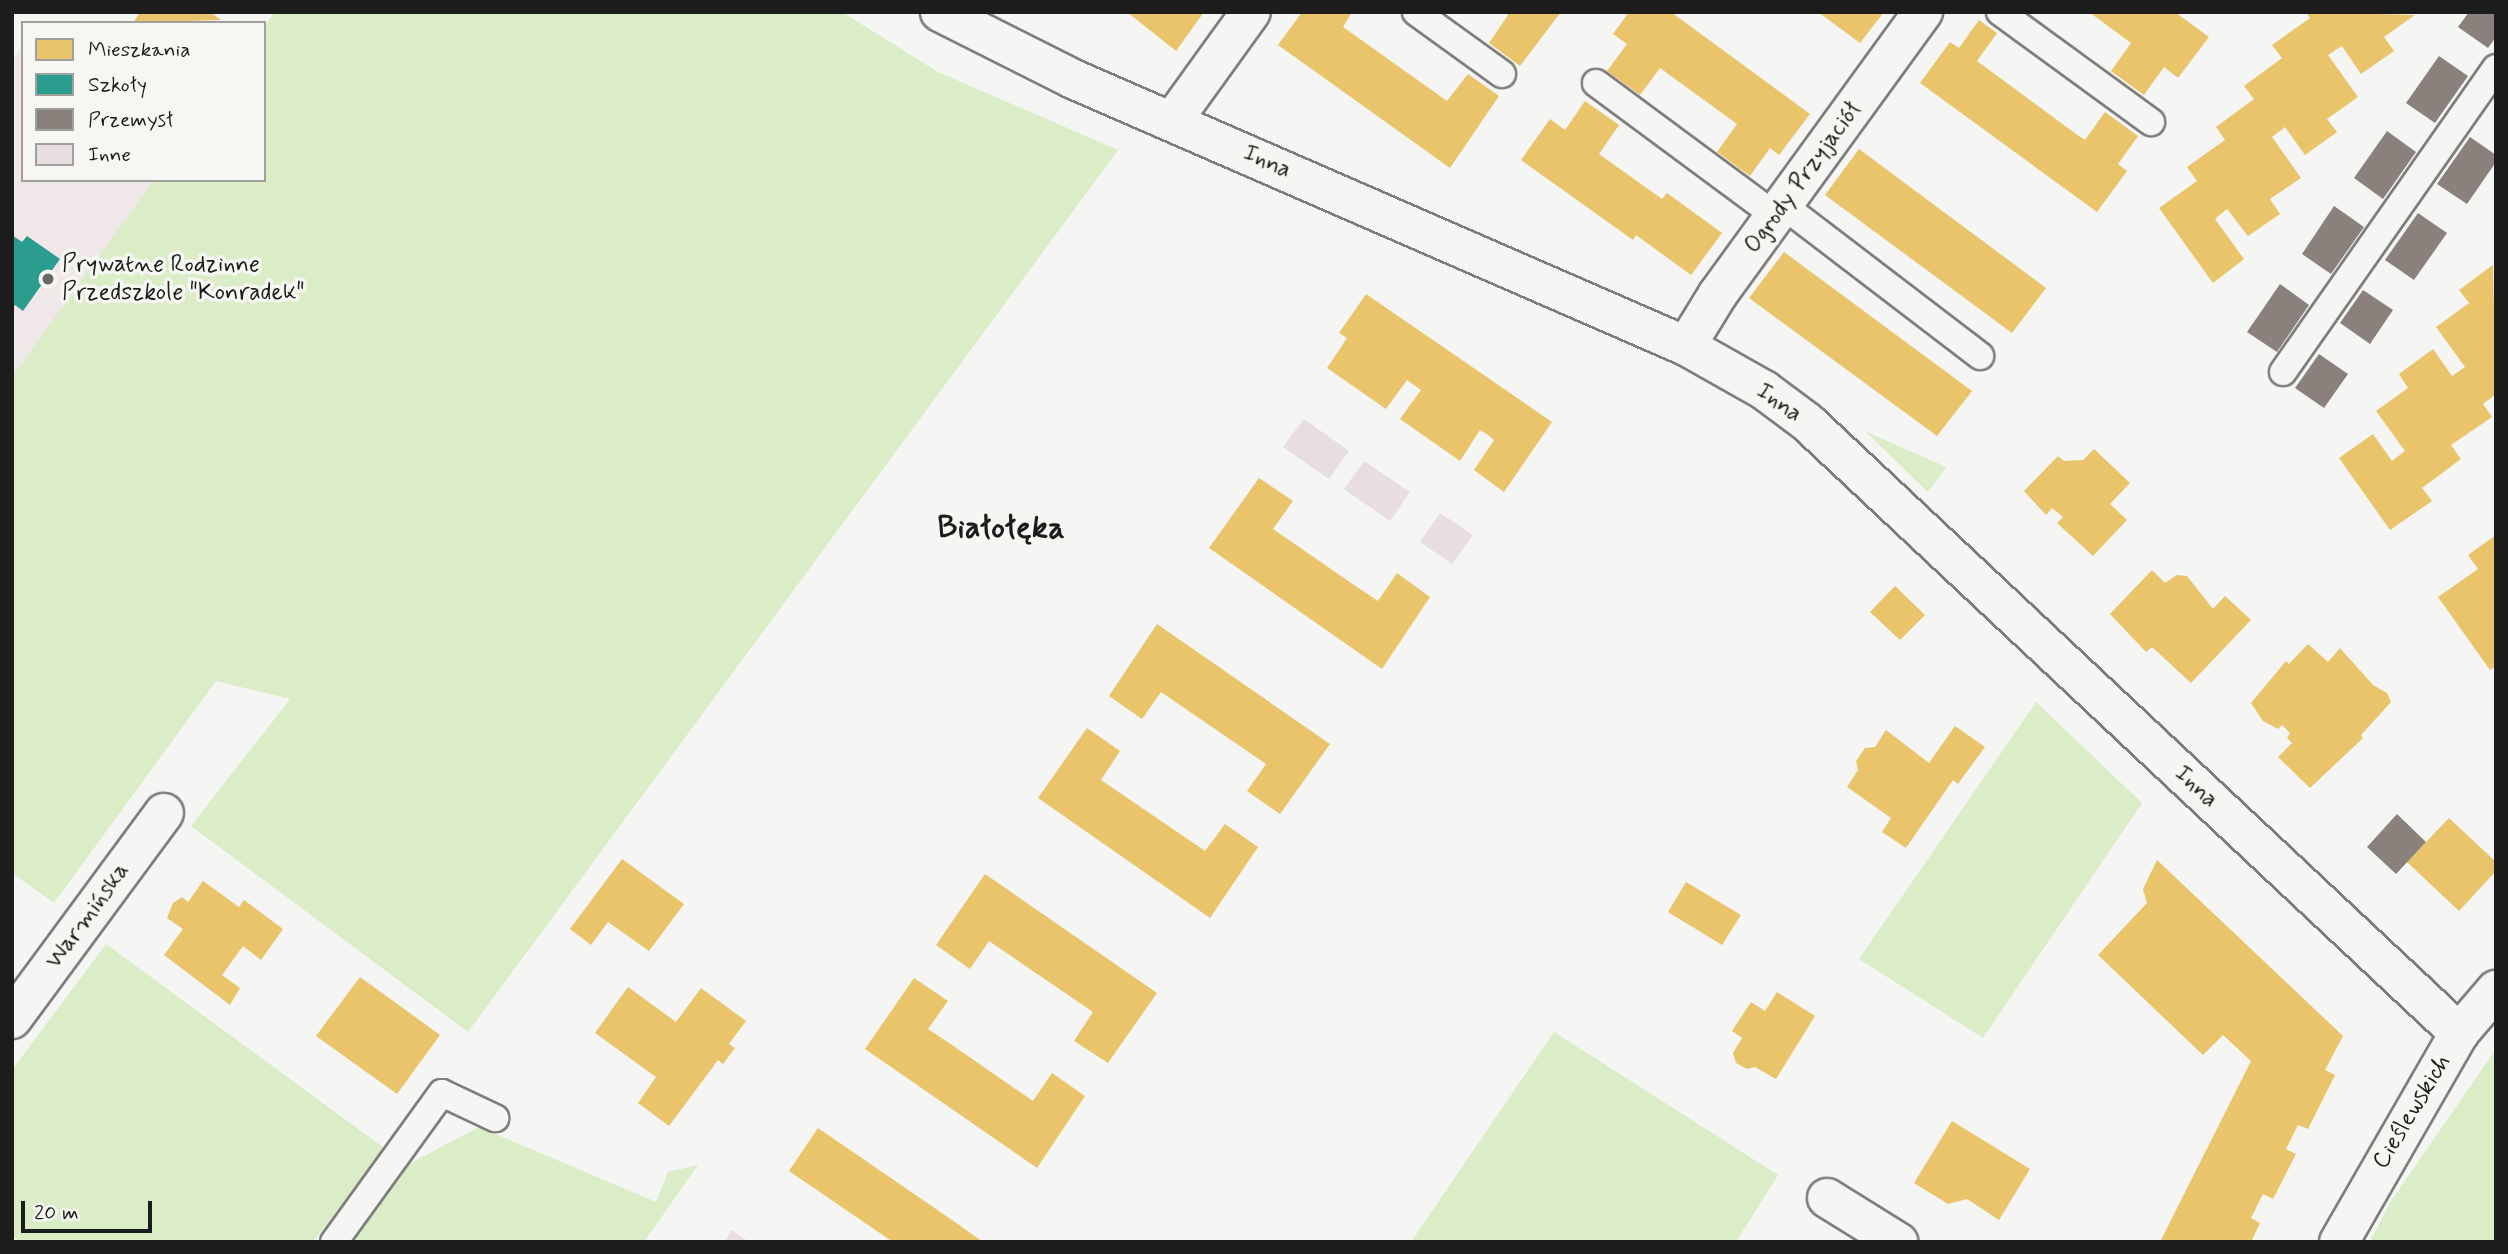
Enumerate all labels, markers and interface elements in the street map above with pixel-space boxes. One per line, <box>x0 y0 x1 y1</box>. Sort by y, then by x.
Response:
legend <box>21 21 266 182</box>
text: Mieszkania <box>88 36 191 64</box>
text: Szkoły <box>88 71 147 99</box>
street label: Ogrody Przyjaciół <box>1739 97 1867 259</box>
text: Przemysł <box>88 106 173 134</box>
street label: Inna <box>1239 139 1295 185</box>
text: Inne <box>88 141 131 169</box>
place label: Prywatne Rodzinne Przedszkole "Konradek" <box>62 251 304 307</box>
marker: Prywatne Rodzinne Przedszkole "Konradek" <box>40 271 56 287</box>
street label: Inna <box>1751 377 1807 429</box>
district label: Białołęka <box>937 509 1065 547</box>
street label: Inna <box>2168 760 2224 814</box>
street label: Warmińska <box>40 857 136 975</box>
street label: Cieślewskich <box>2367 1050 2457 1174</box>
scale bar <box>24 1188 156 1232</box>
text: 20 m <box>34 1199 79 1227</box>

